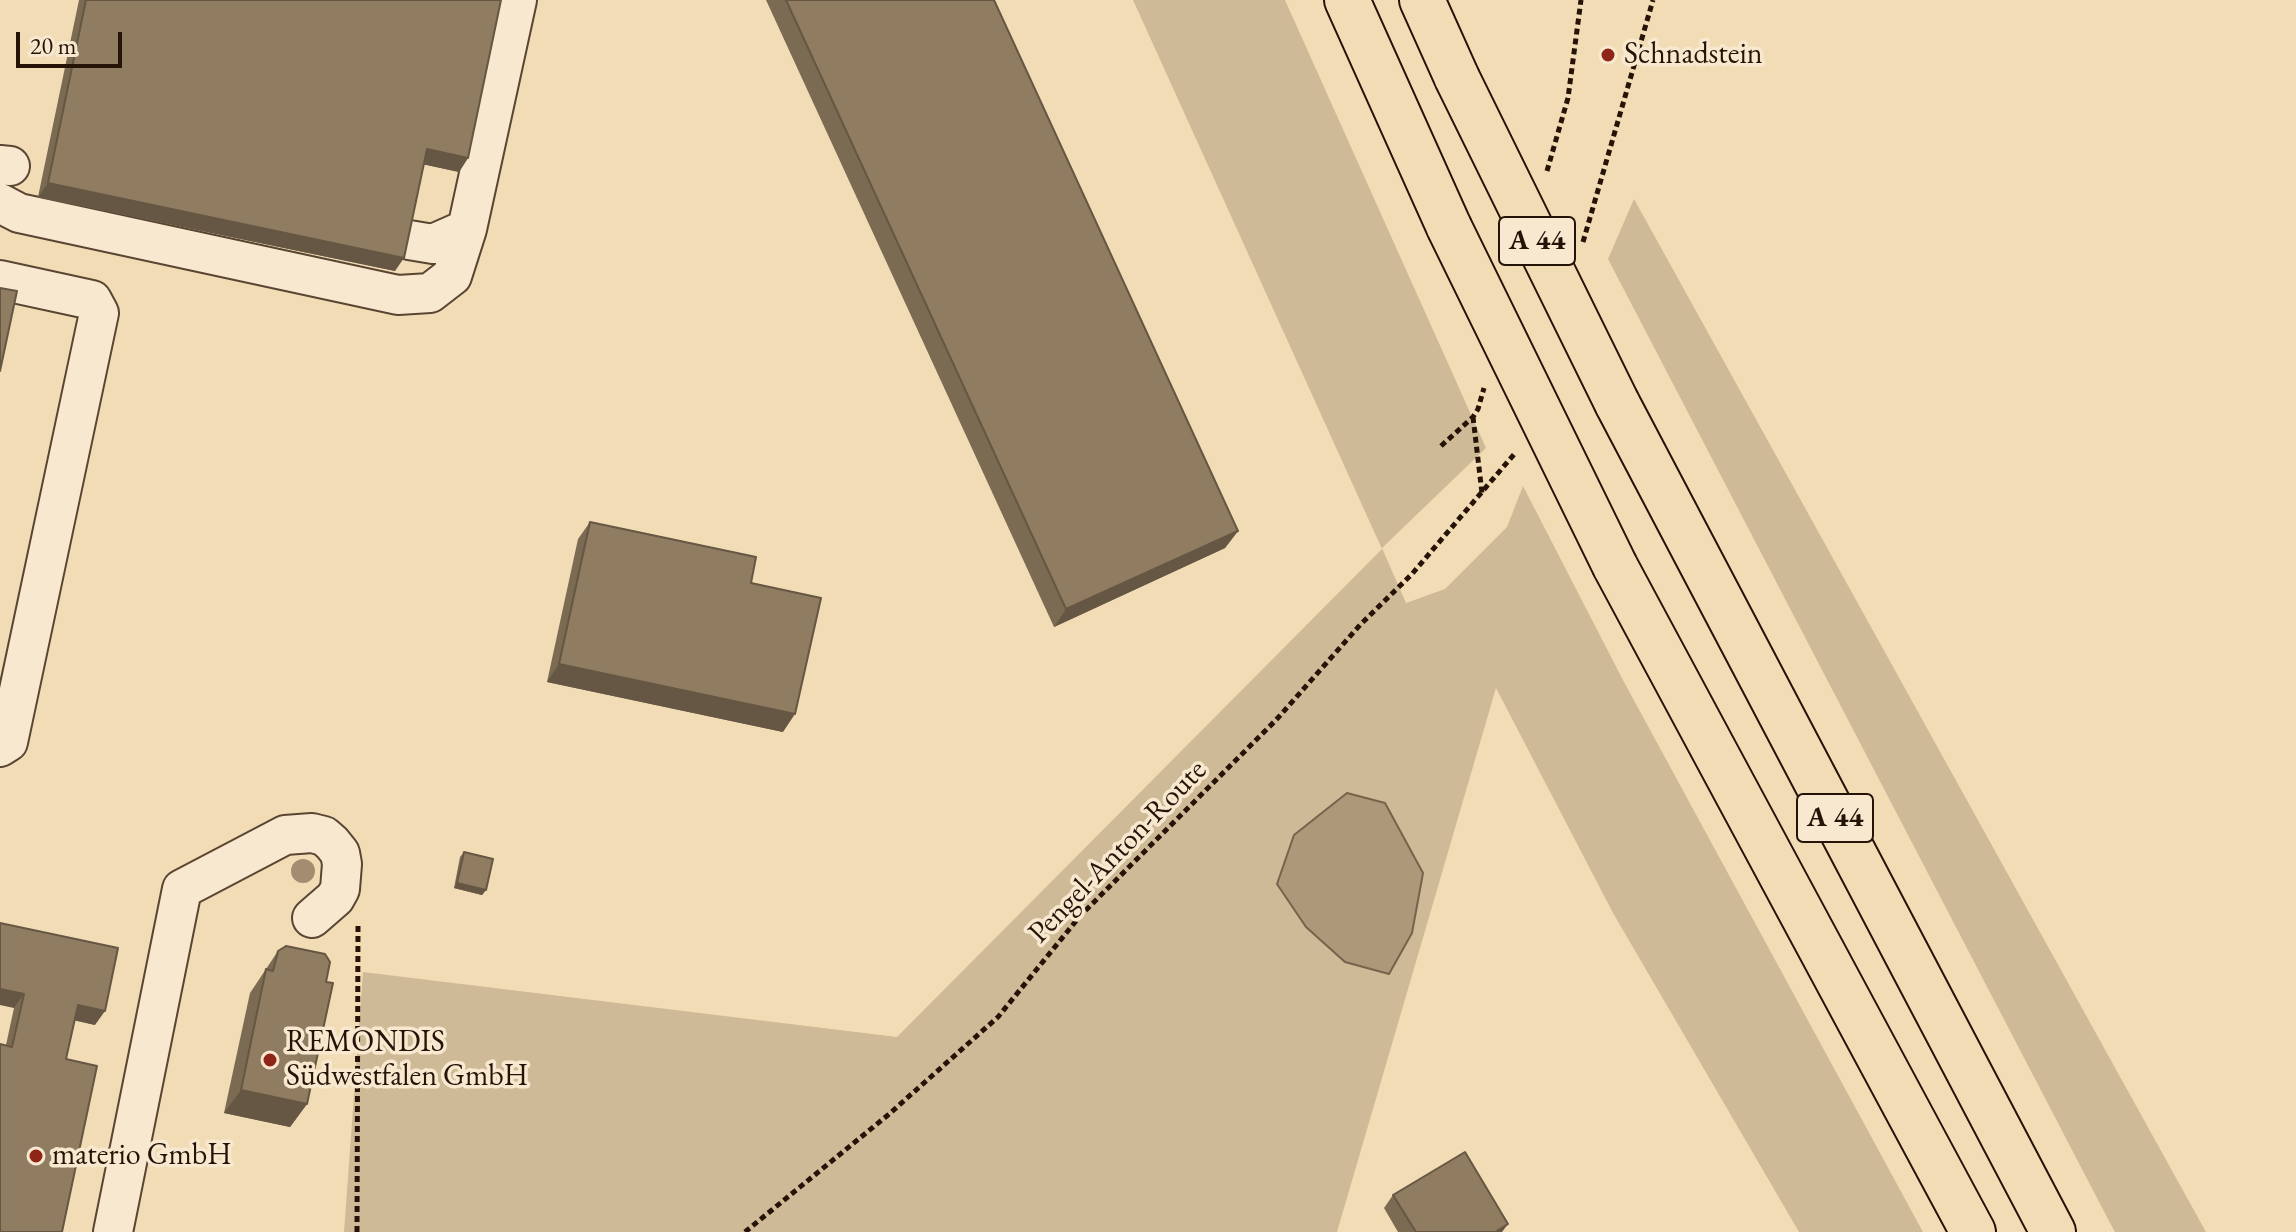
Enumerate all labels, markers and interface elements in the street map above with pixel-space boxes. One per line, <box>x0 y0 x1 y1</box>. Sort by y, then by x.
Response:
scale bar <box>20 16 126 66</box>
text: 20 m <box>30 30 77 61</box>
place label: Schnadstein <box>1624 37 1763 73</box>
marker: Schnadstein <box>1599 46 1617 64</box>
road number: A 44 <box>1499 217 1575 265</box>
street label: Pengel-Anton-Route <box>1021 753 1215 951</box>
road number: A 44 <box>1797 794 1873 842</box>
place label: REMONDIS Südwestfalen GmbH <box>286 1025 528 1096</box>
marker: REMONDIS Südwestfalen GmbH <box>261 1051 279 1069</box>
place label: materio GmbH <box>52 1138 232 1174</box>
marker: materio GmbH <box>27 1147 45 1165</box>

